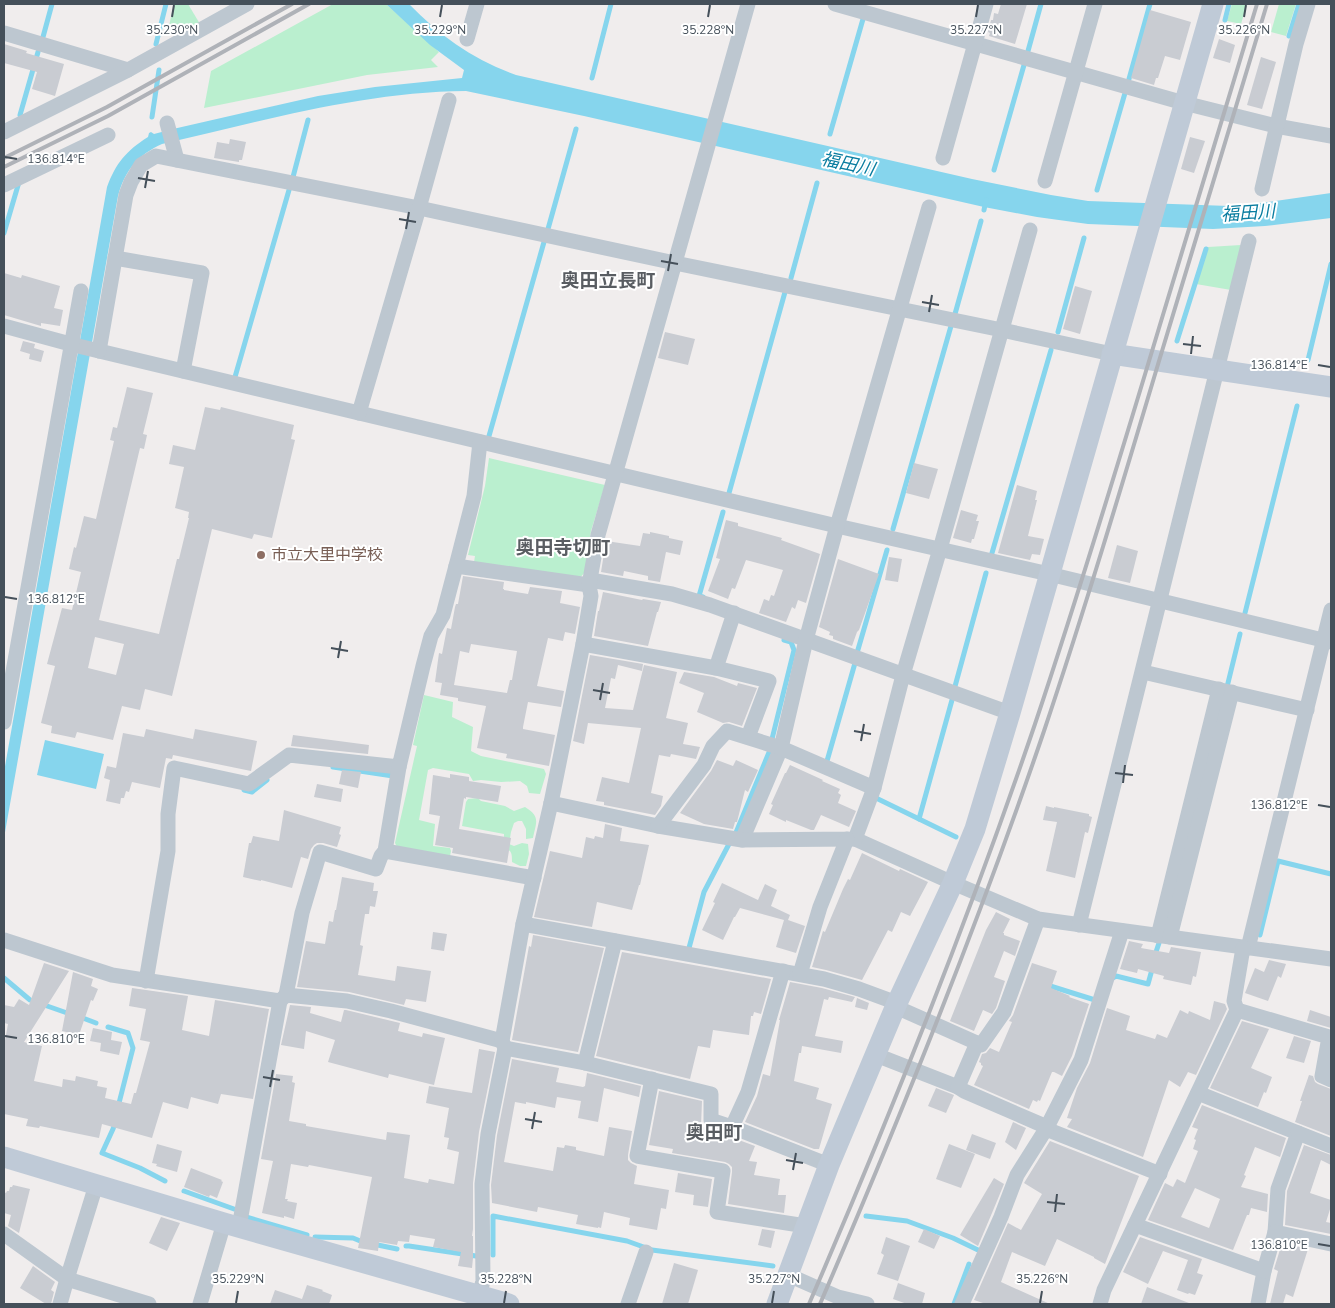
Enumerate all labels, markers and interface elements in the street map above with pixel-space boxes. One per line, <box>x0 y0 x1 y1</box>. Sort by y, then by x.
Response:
text: 35.230°N <box>146 22 198 38</box>
text: 35.229°N <box>414 22 466 38</box>
text: 35.228°N <box>682 22 734 38</box>
text: 35.227°N <box>950 22 1002 38</box>
text: 35.226°N <box>1218 22 1270 38</box>
water label: 福田川 <box>819 147 879 182</box>
text: 136.814°E <box>27 151 85 167</box>
water label: 福田川 <box>1220 199 1278 227</box>
district label: 奥田立長町 <box>560 268 656 294</box>
text: 136.814°E <box>1250 357 1308 373</box>
district label: 奥田寺切町 <box>515 535 611 561</box>
place label: 市立大里中学校 <box>271 544 383 566</box>
marker: 市立大里中学校 <box>255 549 267 561</box>
text: 136.812°E <box>27 591 85 607</box>
text: 136.812°E <box>1250 797 1308 813</box>
text: 136.810°E <box>27 1031 85 1047</box>
district label: 奥田町 <box>685 1120 743 1146</box>
text: 136.810°E <box>1250 1237 1308 1253</box>
text: 35.229°N <box>212 1271 264 1287</box>
text: 35.228°N <box>480 1271 532 1287</box>
text: 35.227°N <box>748 1271 800 1287</box>
text: 35.226°N <box>1016 1271 1068 1287</box>

